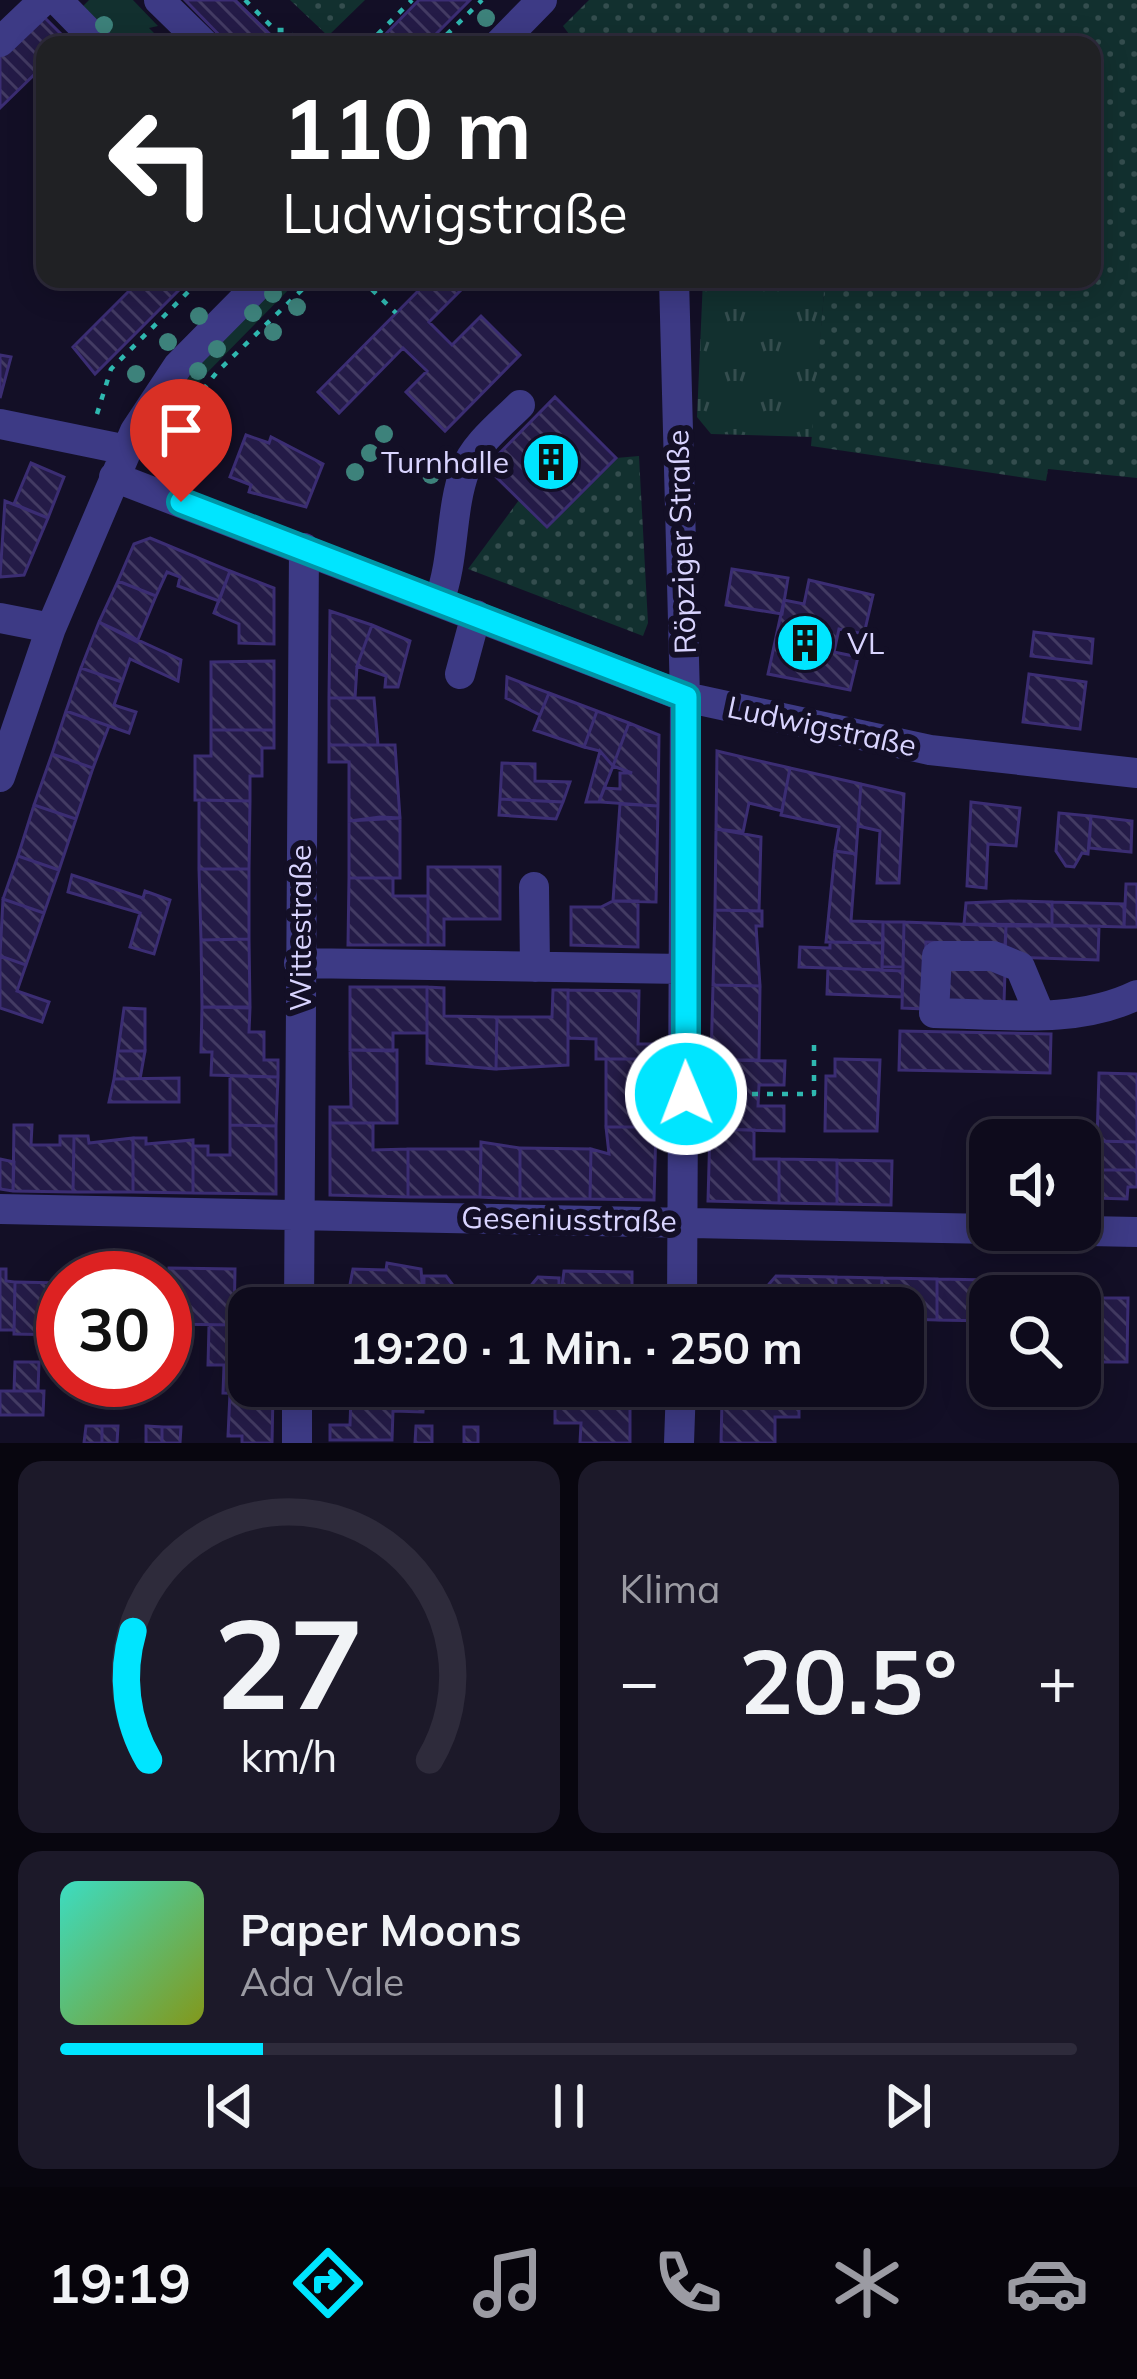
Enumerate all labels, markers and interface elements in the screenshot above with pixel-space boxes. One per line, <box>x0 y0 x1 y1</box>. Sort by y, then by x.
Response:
text: 110 m <box>282 75 532 180</box>
icon: left <box>84 84 240 240</box>
text: Ludwigstraße <box>282 179 628 247</box>
pin <box>130 379 232 502</box>
icon: arrive <box>148 397 214 463</box>
street label: Röpziger Straße <box>658 429 704 655</box>
building icon: Turnhalle <box>520 431 582 493</box>
place label: Turnhalle <box>381 443 509 481</box>
building icon: VL <box>774 612 836 674</box>
place label: VL <box>847 624 884 662</box>
street label: Ludwigstraße <box>724 687 920 765</box>
street label: Wittestraße <box>281 845 319 1011</box>
position arrow <box>623 1031 749 1157</box>
map controls <box>969 1119 1101 1407</box>
button: sound <box>969 1119 1101 1251</box>
street label: Geseniusstraße <box>461 1198 677 1240</box>
speed limit sign: 30 <box>36 1251 192 1407</box>
button: search <box>969 1275 1101 1407</box>
text: 19:20 · 1 Min. · 250 m <box>349 1319 803 1375</box>
text: Klima <box>620 1564 720 1613</box>
text: 27 <box>214 1584 364 1740</box>
text: 20.5° <box>739 1624 957 1737</box>
text: − <box>620 1639 659 1722</box>
text: + <box>1037 1639 1077 1722</box>
text: km/h <box>240 1729 337 1783</box>
text: Paper Moons <box>240 1901 522 1957</box>
text: Ada Vale <box>240 1957 404 2006</box>
icon: previous <box>197 2073 263 2139</box>
icon: pause <box>536 2073 602 2139</box>
icon: next <box>875 2073 941 2139</box>
icon: directions <box>286 2241 370 2325</box>
icon: music <box>466 2241 550 2325</box>
icon: phone <box>646 2241 730 2325</box>
icon: climate <box>825 2241 909 2325</box>
icon: car <box>1005 2241 1089 2325</box>
text: 19:19 <box>48 2249 191 2317</box>

